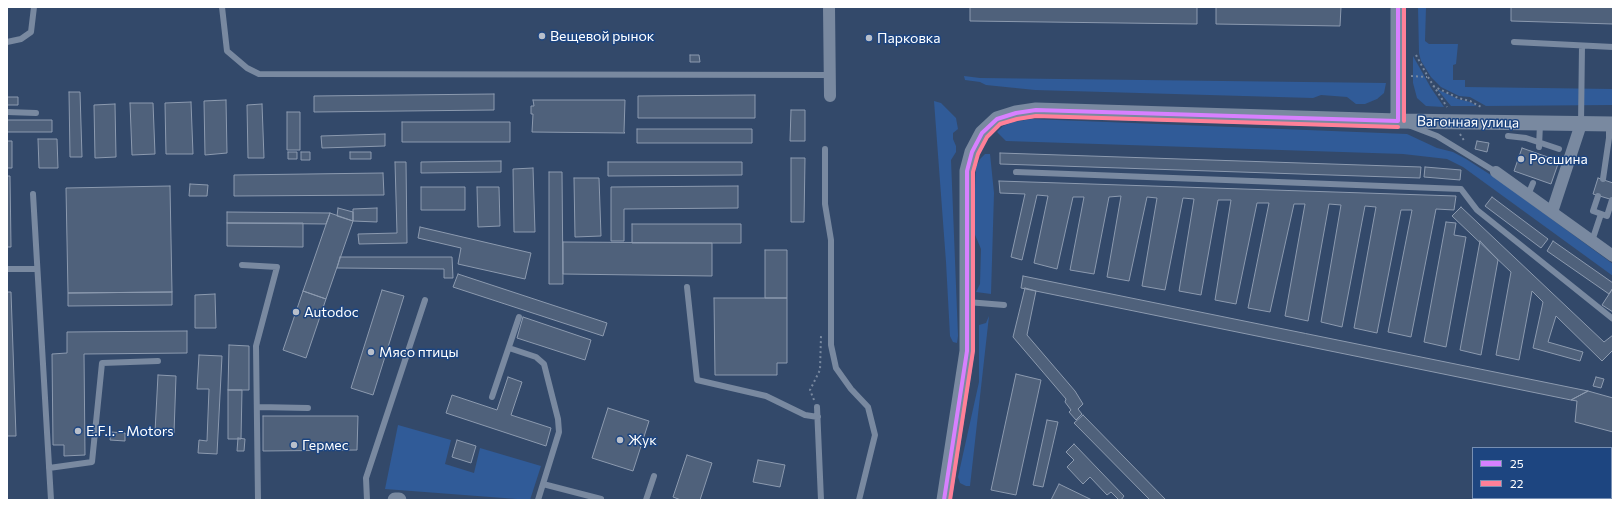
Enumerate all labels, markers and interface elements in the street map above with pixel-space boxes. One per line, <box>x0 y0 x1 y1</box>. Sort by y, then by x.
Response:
place label: Вещевой рынок <box>550 28 654 44</box>
place label: Парковка <box>877 30 941 46</box>
marker: Вещевой рынок <box>537 31 547 41</box>
marker: Парковка <box>864 33 874 43</box>
street label: Вагонная улица <box>1417 113 1519 131</box>
place label: Росшина <box>1529 151 1588 167</box>
marker: Росшина <box>1516 154 1526 164</box>
place label: Autodoc <box>304 304 359 320</box>
marker: Autodoc <box>291 307 301 317</box>
place label: Мясо птицы <box>379 344 459 360</box>
marker: Мясо птицы <box>366 347 376 357</box>
place label: E.F.I. - Motors <box>86 423 174 439</box>
marker: E.F.I. - Motors <box>73 426 83 436</box>
place label: Жук <box>628 432 657 448</box>
marker: Жук <box>615 435 625 445</box>
place label: Гермес <box>302 437 349 453</box>
marker: Гермес <box>289 440 299 450</box>
legend <box>1472 447 1612 499</box>
text: 25 <box>1510 456 1524 470</box>
text: 22 <box>1510 476 1523 490</box>

